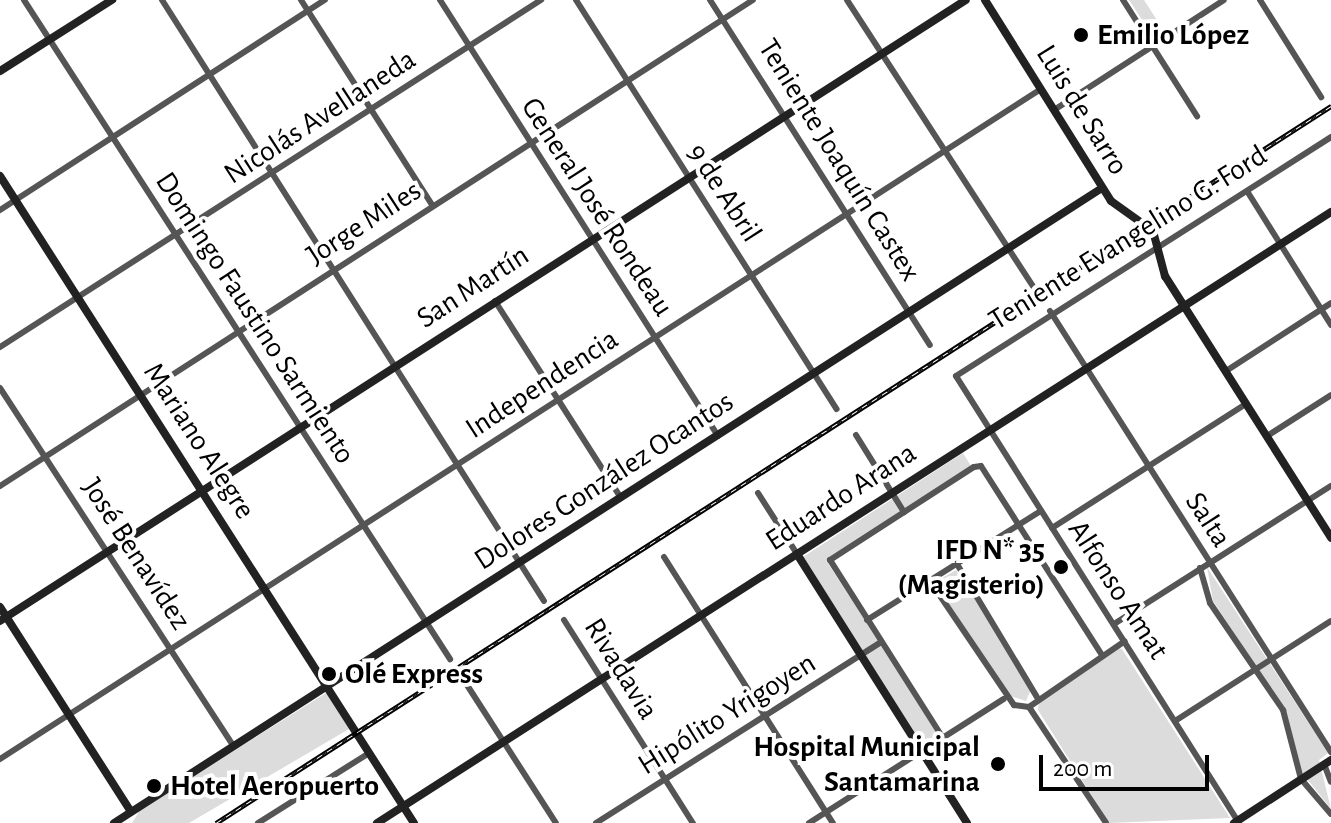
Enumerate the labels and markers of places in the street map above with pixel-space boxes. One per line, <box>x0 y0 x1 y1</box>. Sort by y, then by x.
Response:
place label: Emilio López <box>1097 17 1249 53</box>
marker: Emilio López <box>1072 26 1090 44</box>
place label: IFD N* 35 (Magisterio) <box>898 532 1045 602</box>
marker: IFD N* 35 (Magisterio) <box>1052 558 1070 576</box>
place label: Olé Express <box>345 656 483 692</box>
marker: Olé Express <box>320 665 338 683</box>
place label: Hospital Municipal Santamarina <box>753 729 980 800</box>
marker: Hospital Municipal Santamarina <box>987 753 1009 775</box>
place label: Hotel Aeropuerto <box>170 768 379 804</box>
marker: Hotel Aeropuerto <box>145 777 163 795</box>

